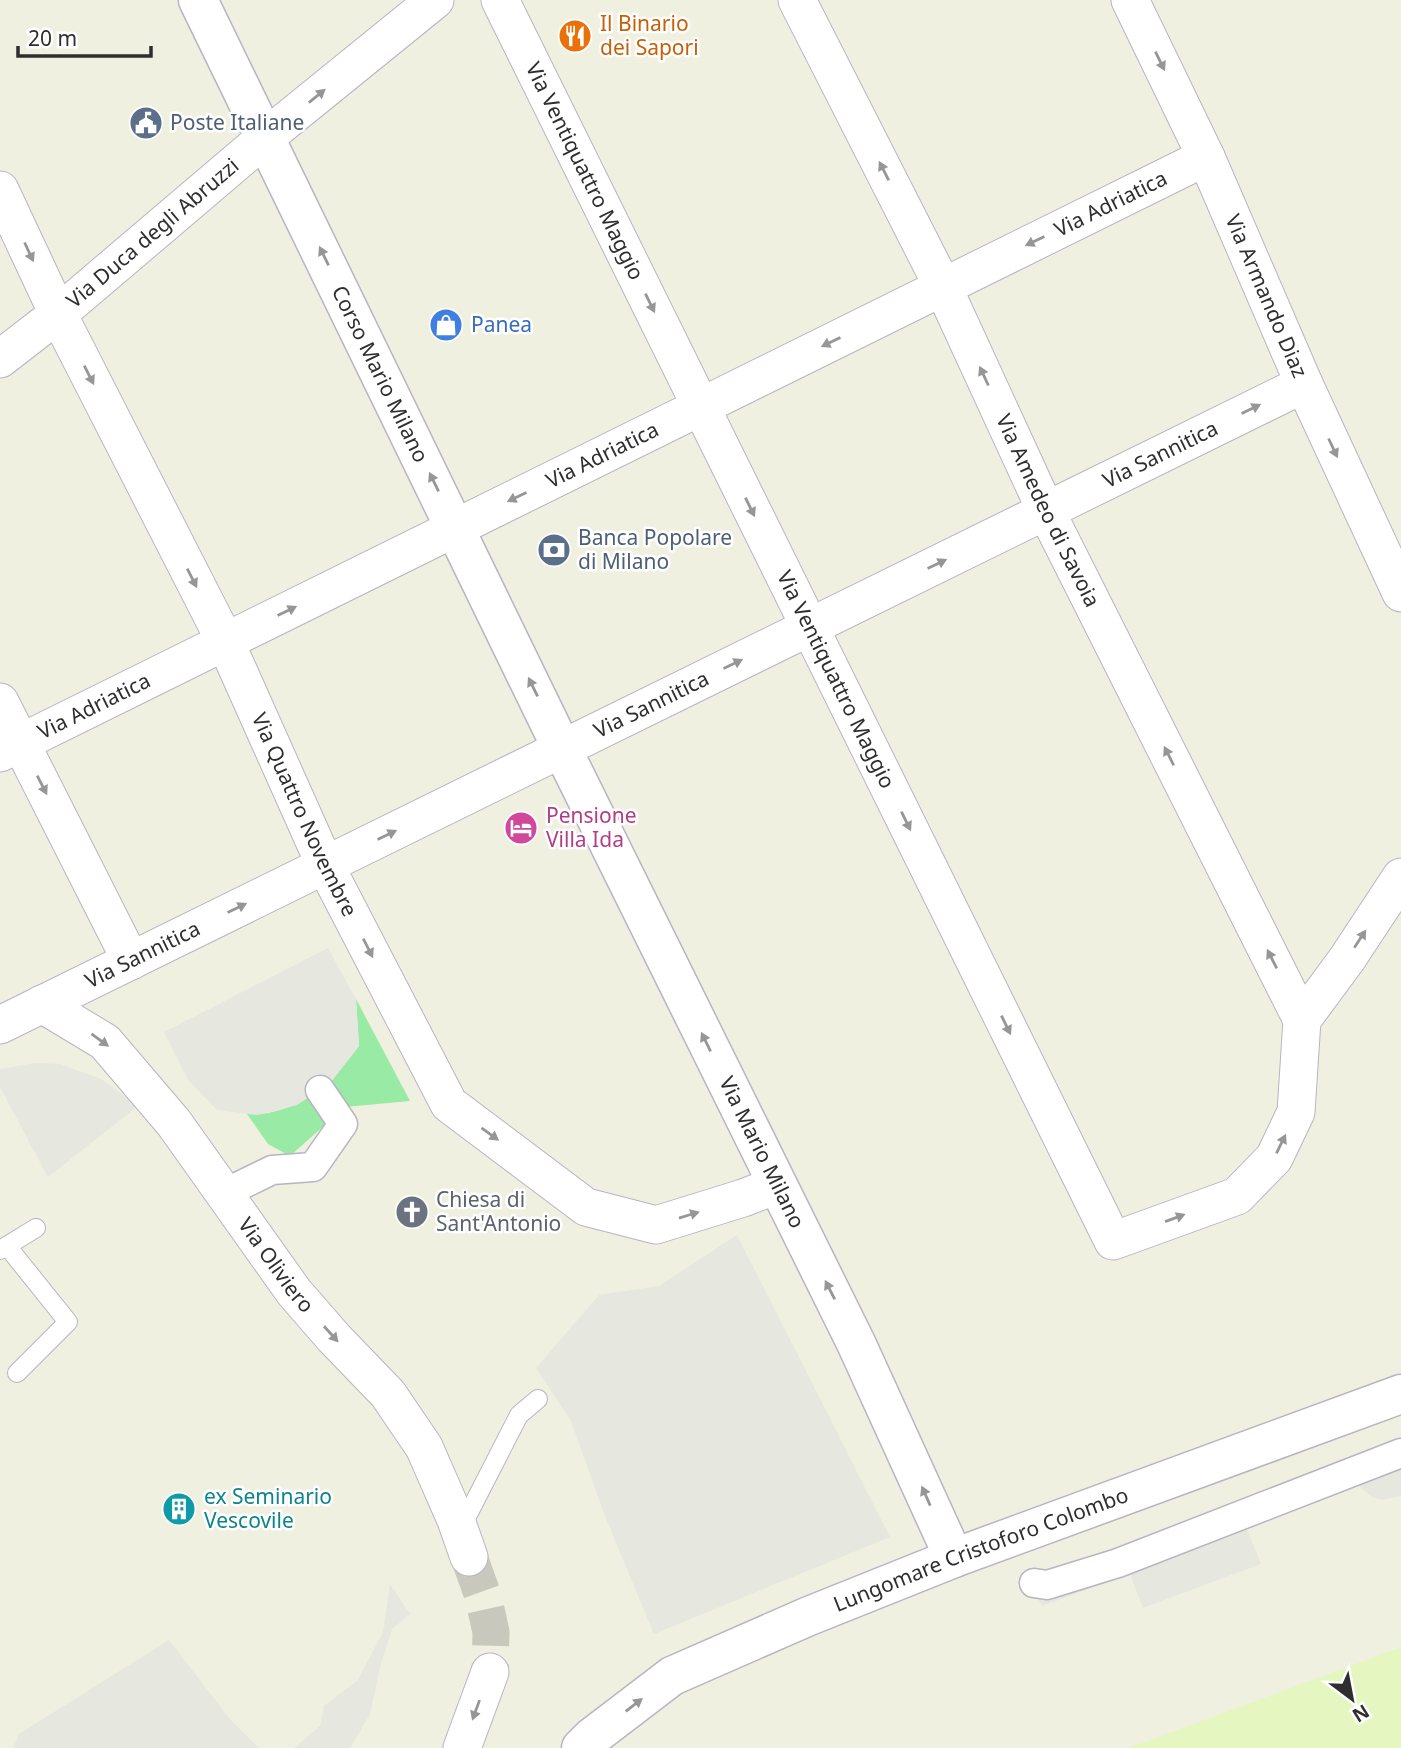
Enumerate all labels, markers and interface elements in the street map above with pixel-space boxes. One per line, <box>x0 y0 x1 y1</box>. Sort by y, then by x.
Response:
place label: Il Binario dei Sapori <box>600 9 699 61</box>
scale bar <box>18 14 150 58</box>
restaurant icon: Il Binario dei Sapori <box>556 17 594 55</box>
text: 20 m <box>28 24 77 52</box>
one-way arrow <box>1155 51 1166 72</box>
street label: Via Ventiquattro Maggio <box>520 57 651 284</box>
one-way arrow <box>308 89 325 104</box>
public building icon: Poste Italiane <box>127 104 165 142</box>
place label: Poste Italiane <box>170 108 304 136</box>
street label: Via Duca degli Abruzzi <box>60 151 244 314</box>
one-way arrow <box>879 161 890 181</box>
street label: Via Adriatica <box>1049 164 1171 243</box>
street label: Via Armando Diaz <box>1219 210 1315 382</box>
one-way arrow <box>1025 236 1045 247</box>
one-way arrow <box>23 242 35 262</box>
one-way arrow <box>318 246 329 266</box>
street label: Corso Mario Milano <box>326 281 436 467</box>
one-way arrow <box>644 293 655 313</box>
shop icon: Panea <box>427 306 465 344</box>
place label: Panea <box>471 310 532 338</box>
one-way arrow <box>821 337 841 348</box>
one-way arrow <box>84 365 95 385</box>
one-way arrow <box>978 365 989 386</box>
one-way arrow <box>1241 404 1261 415</box>
street label: Via Amedeo di Savoia <box>990 409 1107 611</box>
street label: Via Sannitica <box>1098 414 1222 494</box>
street label: Via Adriatica <box>541 415 663 494</box>
one-way arrow <box>1327 438 1339 458</box>
one-way arrow <box>428 472 440 492</box>
one-way arrow <box>507 492 527 503</box>
one-way arrow <box>745 497 756 517</box>
place label: Banca Popolare di Milano <box>578 523 732 575</box>
bank icon: Banca Popolare di Milano <box>535 531 573 569</box>
one-way arrow <box>927 558 947 569</box>
street label: Via Ventiquattro Maggio <box>771 566 902 793</box>
one-way arrow <box>186 568 198 588</box>
one-way arrow <box>277 606 297 617</box>
one-way arrow <box>723 659 743 670</box>
street label: Via Sannitica <box>589 664 713 744</box>
street label: Via Adriatica <box>33 666 155 745</box>
one-way arrow <box>527 677 539 697</box>
street label: Via Quattro Novembre <box>246 708 364 921</box>
one-way arrow <box>1164 746 1175 766</box>
one-way arrow <box>36 775 47 795</box>
place label: Pensione Villa Ida <box>546 801 637 853</box>
hotel icon: Pensione Villa Ida <box>502 809 540 847</box>
one-way arrow <box>900 811 911 831</box>
one-way arrow <box>377 830 397 841</box>
one-way arrow <box>227 903 247 914</box>
street label: Via Sannitica <box>80 914 204 994</box>
one-way arrow <box>1354 929 1367 948</box>
one-way arrow <box>362 938 374 958</box>
one-way arrow <box>1266 949 1278 969</box>
one-way arrow <box>1001 1015 1012 1035</box>
one-way arrow <box>701 1032 712 1052</box>
one-way arrow <box>91 1033 109 1047</box>
street label: Via Mario Milano <box>713 1072 812 1233</box>
one-way arrow <box>481 1127 499 1141</box>
one-way arrow <box>1275 1134 1286 1154</box>
place label: Chiesa di Sant'Antonio <box>436 1185 561 1237</box>
church icon: Chiesa di Sant'Antonio <box>393 1193 431 1231</box>
one-way arrow <box>679 1209 700 1219</box>
street label: Via Oliviero <box>232 1212 321 1318</box>
one-way arrow <box>1164 1213 1185 1224</box>
one-way arrow <box>824 1280 835 1300</box>
one-way arrow <box>323 1325 339 1343</box>
street label: Lungomare Cristoforo Colombo <box>829 1480 1132 1618</box>
place label: ex Seminario Vescovile <box>204 1482 332 1534</box>
one-way arrow <box>920 1486 932 1506</box>
building icon: ex Seminario Vescovile <box>160 1490 198 1528</box>
north arrow <box>1317 1664 1387 1734</box>
one-way arrow <box>624 1697 642 1712</box>
text: N <box>1348 1698 1374 1729</box>
one-way arrow <box>470 1699 481 1720</box>

